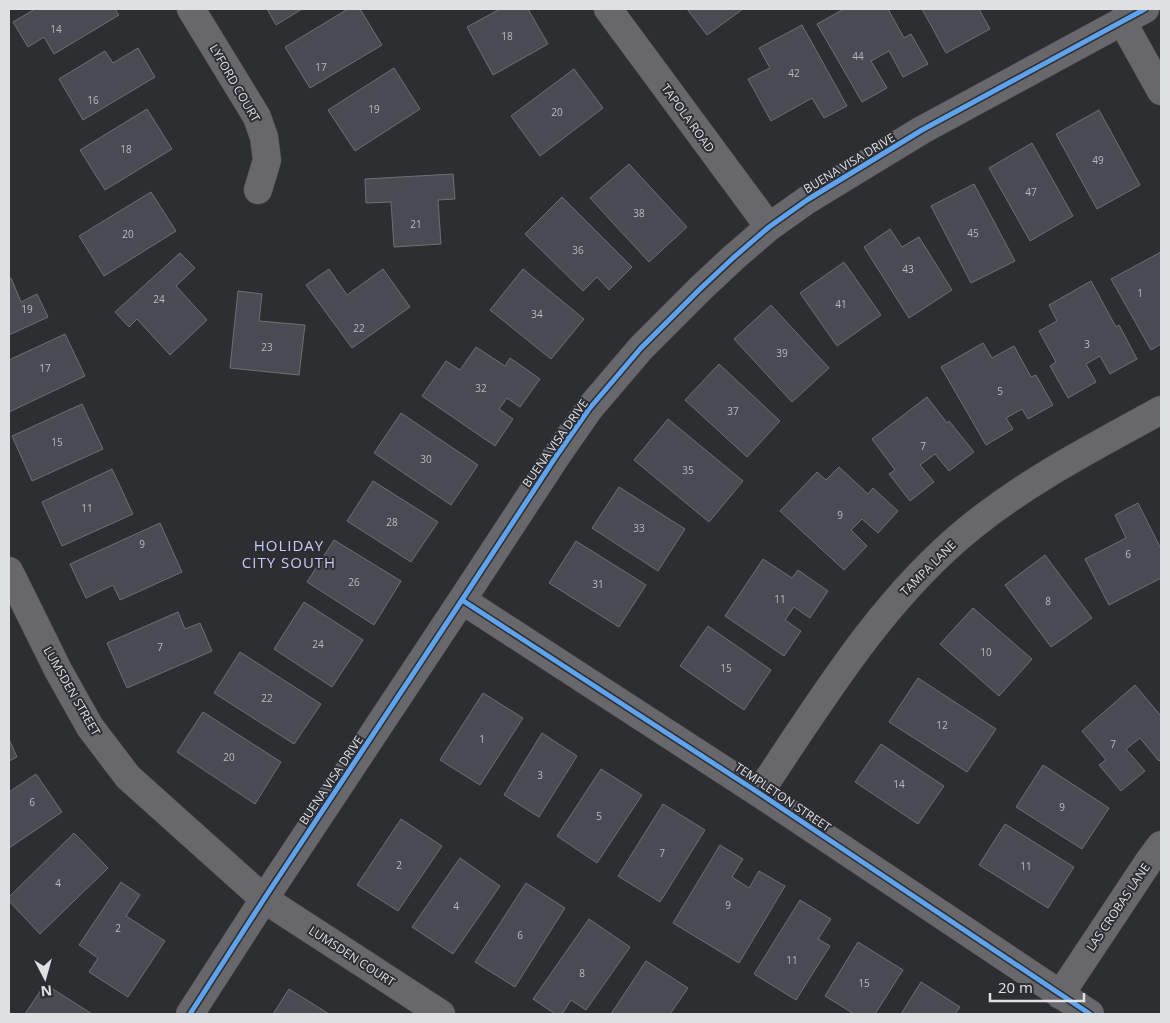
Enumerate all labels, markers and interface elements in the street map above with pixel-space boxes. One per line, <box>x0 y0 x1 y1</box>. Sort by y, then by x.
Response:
house number: 14 <box>50 22 62 36</box>
house number: 18 <box>501 29 513 43</box>
street label: LYFORD COURT <box>206 41 264 125</box>
house number: 44 <box>852 49 864 63</box>
house number: 17 <box>315 60 327 74</box>
house number: 42 <box>788 66 800 80</box>
street label: TAPOLA ROAD <box>657 80 719 156</box>
house number: 16 <box>87 93 99 107</box>
house number: 19 <box>368 102 380 116</box>
house number: 20 <box>551 105 563 119</box>
street label: BUENA VISA DRIVE <box>800 129 898 197</box>
house number: 18 <box>120 142 132 156</box>
house number: 49 <box>1092 153 1104 167</box>
house number: 47 <box>1025 185 1037 199</box>
house number: 38 <box>633 206 645 220</box>
house number: 21 <box>410 217 422 231</box>
house number: 45 <box>967 226 979 240</box>
house number: 20 <box>122 227 134 241</box>
house number: 36 <box>572 243 584 257</box>
house number: 43 <box>902 262 914 276</box>
house number: 1 <box>1137 286 1143 300</box>
house number: 24 <box>153 292 165 306</box>
house number: 41 <box>835 297 847 311</box>
house number: 19 <box>21 302 33 316</box>
house number: 34 <box>531 307 543 321</box>
house number: 22 <box>353 321 365 335</box>
house number: 3 <box>1084 337 1090 351</box>
house number: 23 <box>261 340 273 354</box>
house number: 39 <box>776 346 788 360</box>
house number: 17 <box>39 361 51 375</box>
house number: 32 <box>475 381 487 395</box>
house number: 5 <box>997 384 1003 398</box>
street label: BUENA VISA DRIVE <box>518 396 592 490</box>
house number: 37 <box>727 404 739 418</box>
house number: 15 <box>51 435 63 449</box>
house number: 7 <box>920 439 926 453</box>
house number: 30 <box>420 452 432 466</box>
house number: 35 <box>682 463 694 477</box>
house number: 11 <box>81 501 93 515</box>
house number: 9 <box>837 508 843 522</box>
house number: 28 <box>386 515 398 529</box>
house number: 33 <box>633 521 645 535</box>
district label: HOLIDAY CITY SOUTH <box>242 535 336 572</box>
street label: TAMPA LANE <box>896 536 960 600</box>
house number: 9 <box>139 537 145 551</box>
house number: 6 <box>1125 547 1131 561</box>
house number: 26 <box>348 575 360 589</box>
house number: 31 <box>592 577 604 591</box>
house number: 11 <box>774 592 786 606</box>
house number: 8 <box>1045 594 1051 608</box>
house number: 24 <box>312 637 324 651</box>
house number: 7 <box>157 640 163 654</box>
street label: LUMSDEN STREET <box>40 643 105 739</box>
house number: 10 <box>980 645 992 659</box>
house number: 15 <box>720 661 732 675</box>
house number: 22 <box>261 691 273 705</box>
house number: 12 <box>936 718 948 732</box>
street label: BUENA VISA DRIVE <box>295 732 367 828</box>
house number: 1 <box>479 732 485 746</box>
house number: 7 <box>1110 737 1116 751</box>
house number: 20 <box>223 750 235 764</box>
street label: TEMPLETON STREET <box>731 758 835 836</box>
house number: 3 <box>537 768 543 782</box>
house number: 14 <box>893 777 905 791</box>
house number: 6 <box>29 795 35 809</box>
house number: 9 <box>1059 800 1065 814</box>
house number: 5 <box>596 809 602 823</box>
house number: 7 <box>659 846 665 860</box>
house number: 2 <box>396 858 402 872</box>
house number: 11 <box>1020 859 1032 873</box>
street label: LAS CROBAS LANE <box>1082 860 1154 954</box>
house number: 4 <box>55 876 61 890</box>
house number: 9 <box>725 898 731 912</box>
house number: 4 <box>453 899 459 913</box>
house number: 2 <box>115 921 121 935</box>
street label: LUMSDEN COURT <box>306 922 399 990</box>
house number: 6 <box>517 928 523 942</box>
north arrow <box>20 953 70 1003</box>
house number: 11 <box>786 953 798 967</box>
house number: 8 <box>579 966 585 980</box>
scale bar <box>990 970 1084 1002</box>
house number: 15 <box>858 976 870 990</box>
text: 20 m <box>998 977 1033 997</box>
text: N <box>40 981 53 1001</box>

